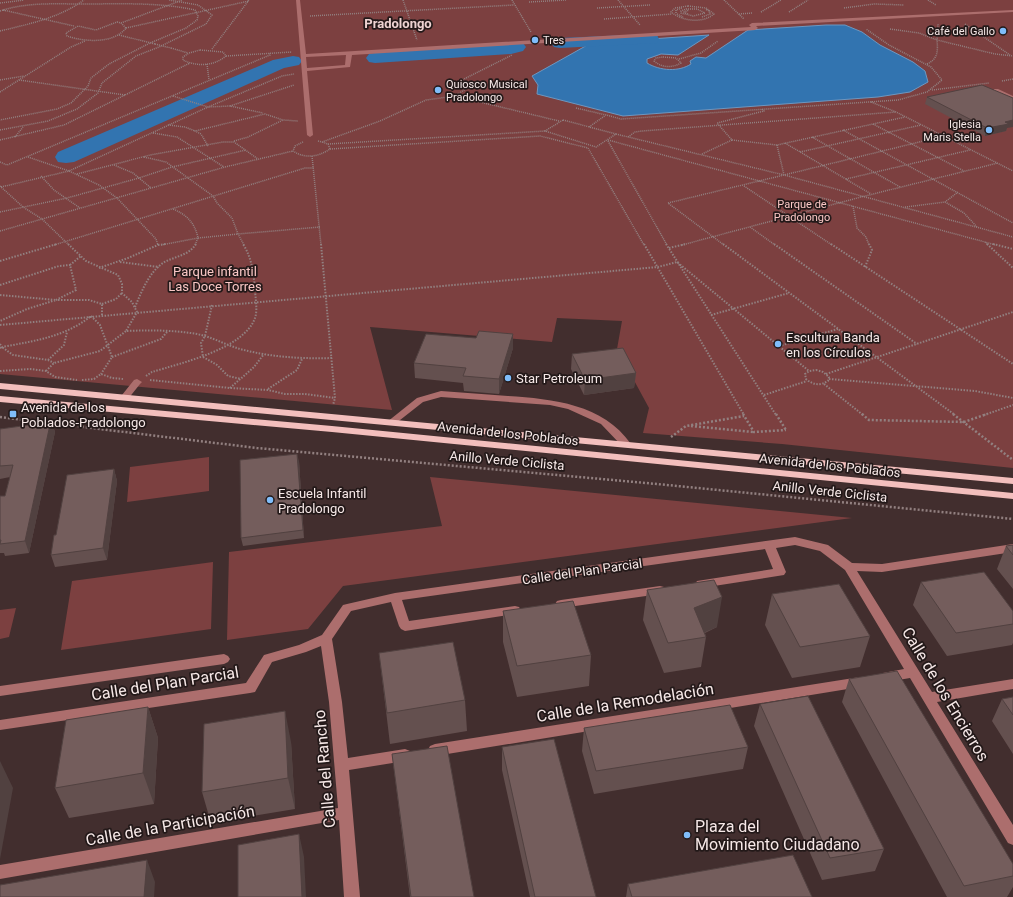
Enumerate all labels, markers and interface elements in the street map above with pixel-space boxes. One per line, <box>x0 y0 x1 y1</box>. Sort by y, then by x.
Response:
district label: Pradolongo <box>364 16 432 31</box>
place label: Café del Gallo <box>927 25 995 38</box>
marker: Café del Gallo <box>998 26 1008 36</box>
place label: Tres <box>543 34 565 47</box>
marker: Tres <box>530 35 540 45</box>
place label: Quiosco Musical Pradolongo <box>446 78 527 104</box>
marker: Quiosco Musical Pradolongo <box>433 85 443 95</box>
place label: Iglesia Maris Stella <box>923 118 981 144</box>
marker: Iglesia Maris Stella <box>984 125 994 135</box>
park label: Parque de Pradolongo <box>774 198 830 224</box>
park label: Parque infantil Las Doce Torres <box>168 264 262 294</box>
place label: Escultura Banda en los Círculos <box>786 330 880 360</box>
marker: Escultura Banda en los Círculos <box>773 339 783 349</box>
place label: Star Petroleum <box>516 371 602 386</box>
marker: Star Petroleum <box>503 373 513 383</box>
place label: Avenida de los Poblados-Pradolongo <box>21 400 146 430</box>
marker: Avenida de los Poblados-Pradolongo <box>8 409 18 419</box>
street label: Avenida de los Poblados <box>437 419 579 448</box>
street label: Anillo Verde Ciclista <box>449 448 565 473</box>
street label: Avenida de los Poblados <box>759 451 901 480</box>
street label: Anillo Verde Ciclista <box>772 478 888 505</box>
place label: Escuela Infantil Pradolongo <box>278 486 366 516</box>
marker: Escuela Infantil Pradolongo <box>265 495 275 505</box>
street label: Calle del Plan Parcial <box>521 556 643 587</box>
street label: Calle de los Encierros <box>898 624 993 765</box>
street label: Calle del Plan Parcial <box>90 662 240 705</box>
street label: Calle de la Remodelación <box>535 679 715 726</box>
street label: Calle del Rancho <box>310 709 339 829</box>
street label: Calle de la Participación <box>84 801 256 850</box>
place label: Plaza del Movimiento Ciudadano <box>695 817 860 854</box>
marker: Plaza del Movimiento Ciudadano <box>682 830 692 840</box>

